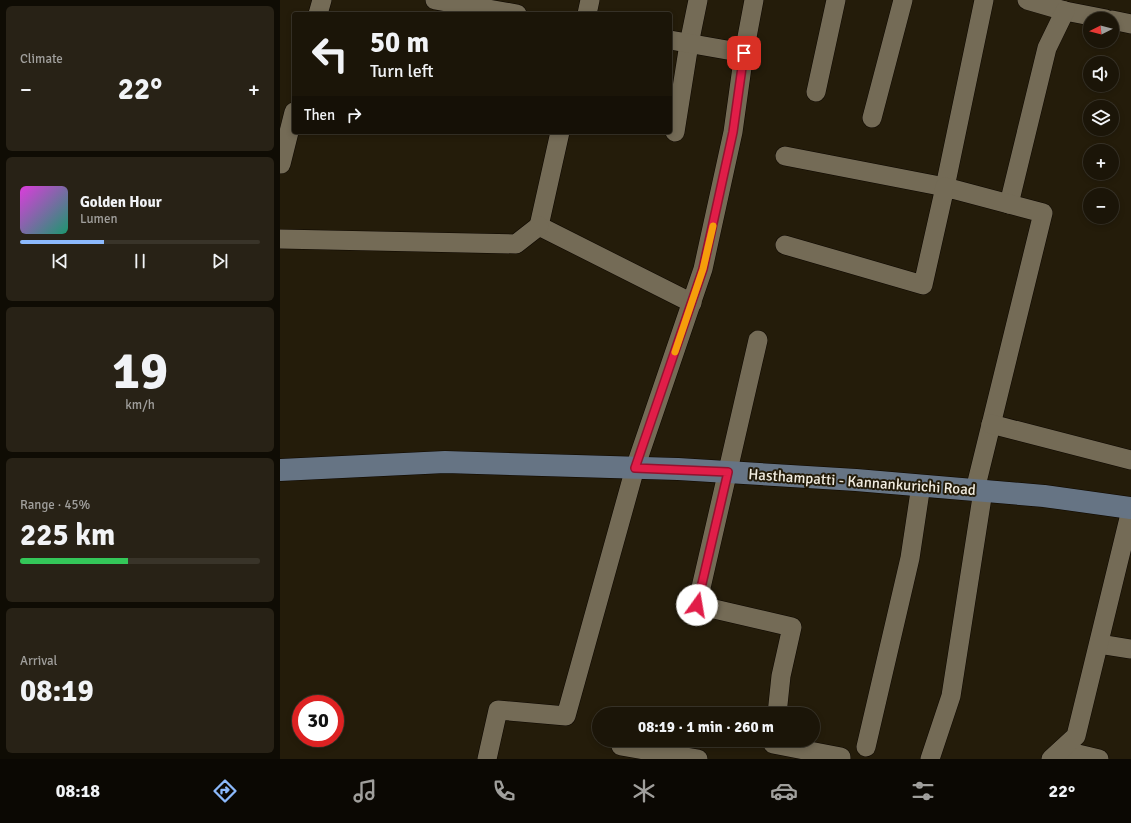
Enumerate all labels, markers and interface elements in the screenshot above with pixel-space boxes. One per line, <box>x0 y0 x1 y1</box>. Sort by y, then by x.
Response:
north arrow <box>1083 12 1119 48</box>
map controls <box>1083 12 1119 224</box>
text: 50 m <box>370 26 429 60</box>
icon: left <box>304 28 356 80</box>
pin <box>727 36 761 70</box>
icon: arrive <box>733 42 755 64</box>
text: Climate <box>20 51 63 67</box>
button: sound <box>1083 56 1119 92</box>
text: Turn left <box>370 60 433 82</box>
text: 22° <box>118 71 162 108</box>
text: − <box>20 76 32 103</box>
text: + <box>248 76 260 103</box>
button: layers <box>1083 100 1119 136</box>
icon: right <box>343 104 365 126</box>
text: Then <box>304 106 335 124</box>
button: + <box>1083 144 1119 180</box>
button: − <box>1083 188 1119 224</box>
text: Golden Hour <box>80 193 162 211</box>
text: Lumen <box>80 211 118 227</box>
icon: previous <box>49 250 71 272</box>
icon: pause <box>129 250 151 272</box>
icon: next <box>209 250 231 272</box>
text: 19 <box>112 339 168 403</box>
text: km/h <box>125 397 155 413</box>
street label: Hasthampatti - Kannankurichi Road <box>748 465 976 499</box>
text: Range · 45% <box>20 497 90 513</box>
text: 225 km <box>20 517 115 554</box>
position arrow <box>676 584 718 626</box>
text: Arrival <box>20 653 57 669</box>
text: 08:19 <box>20 673 94 710</box>
speed limit sign: 30 <box>292 695 344 747</box>
text: 08:19 · 1 min · 260 m <box>638 718 774 736</box>
icon: directions <box>211 777 239 805</box>
icon: music <box>351 777 379 805</box>
icon: phone <box>490 777 518 805</box>
icon: climate <box>630 777 658 805</box>
icon: car <box>770 777 798 805</box>
icon: filters <box>909 777 937 805</box>
text: 08:18 <box>56 780 100 802</box>
text: 22° <box>1049 780 1075 802</box>

